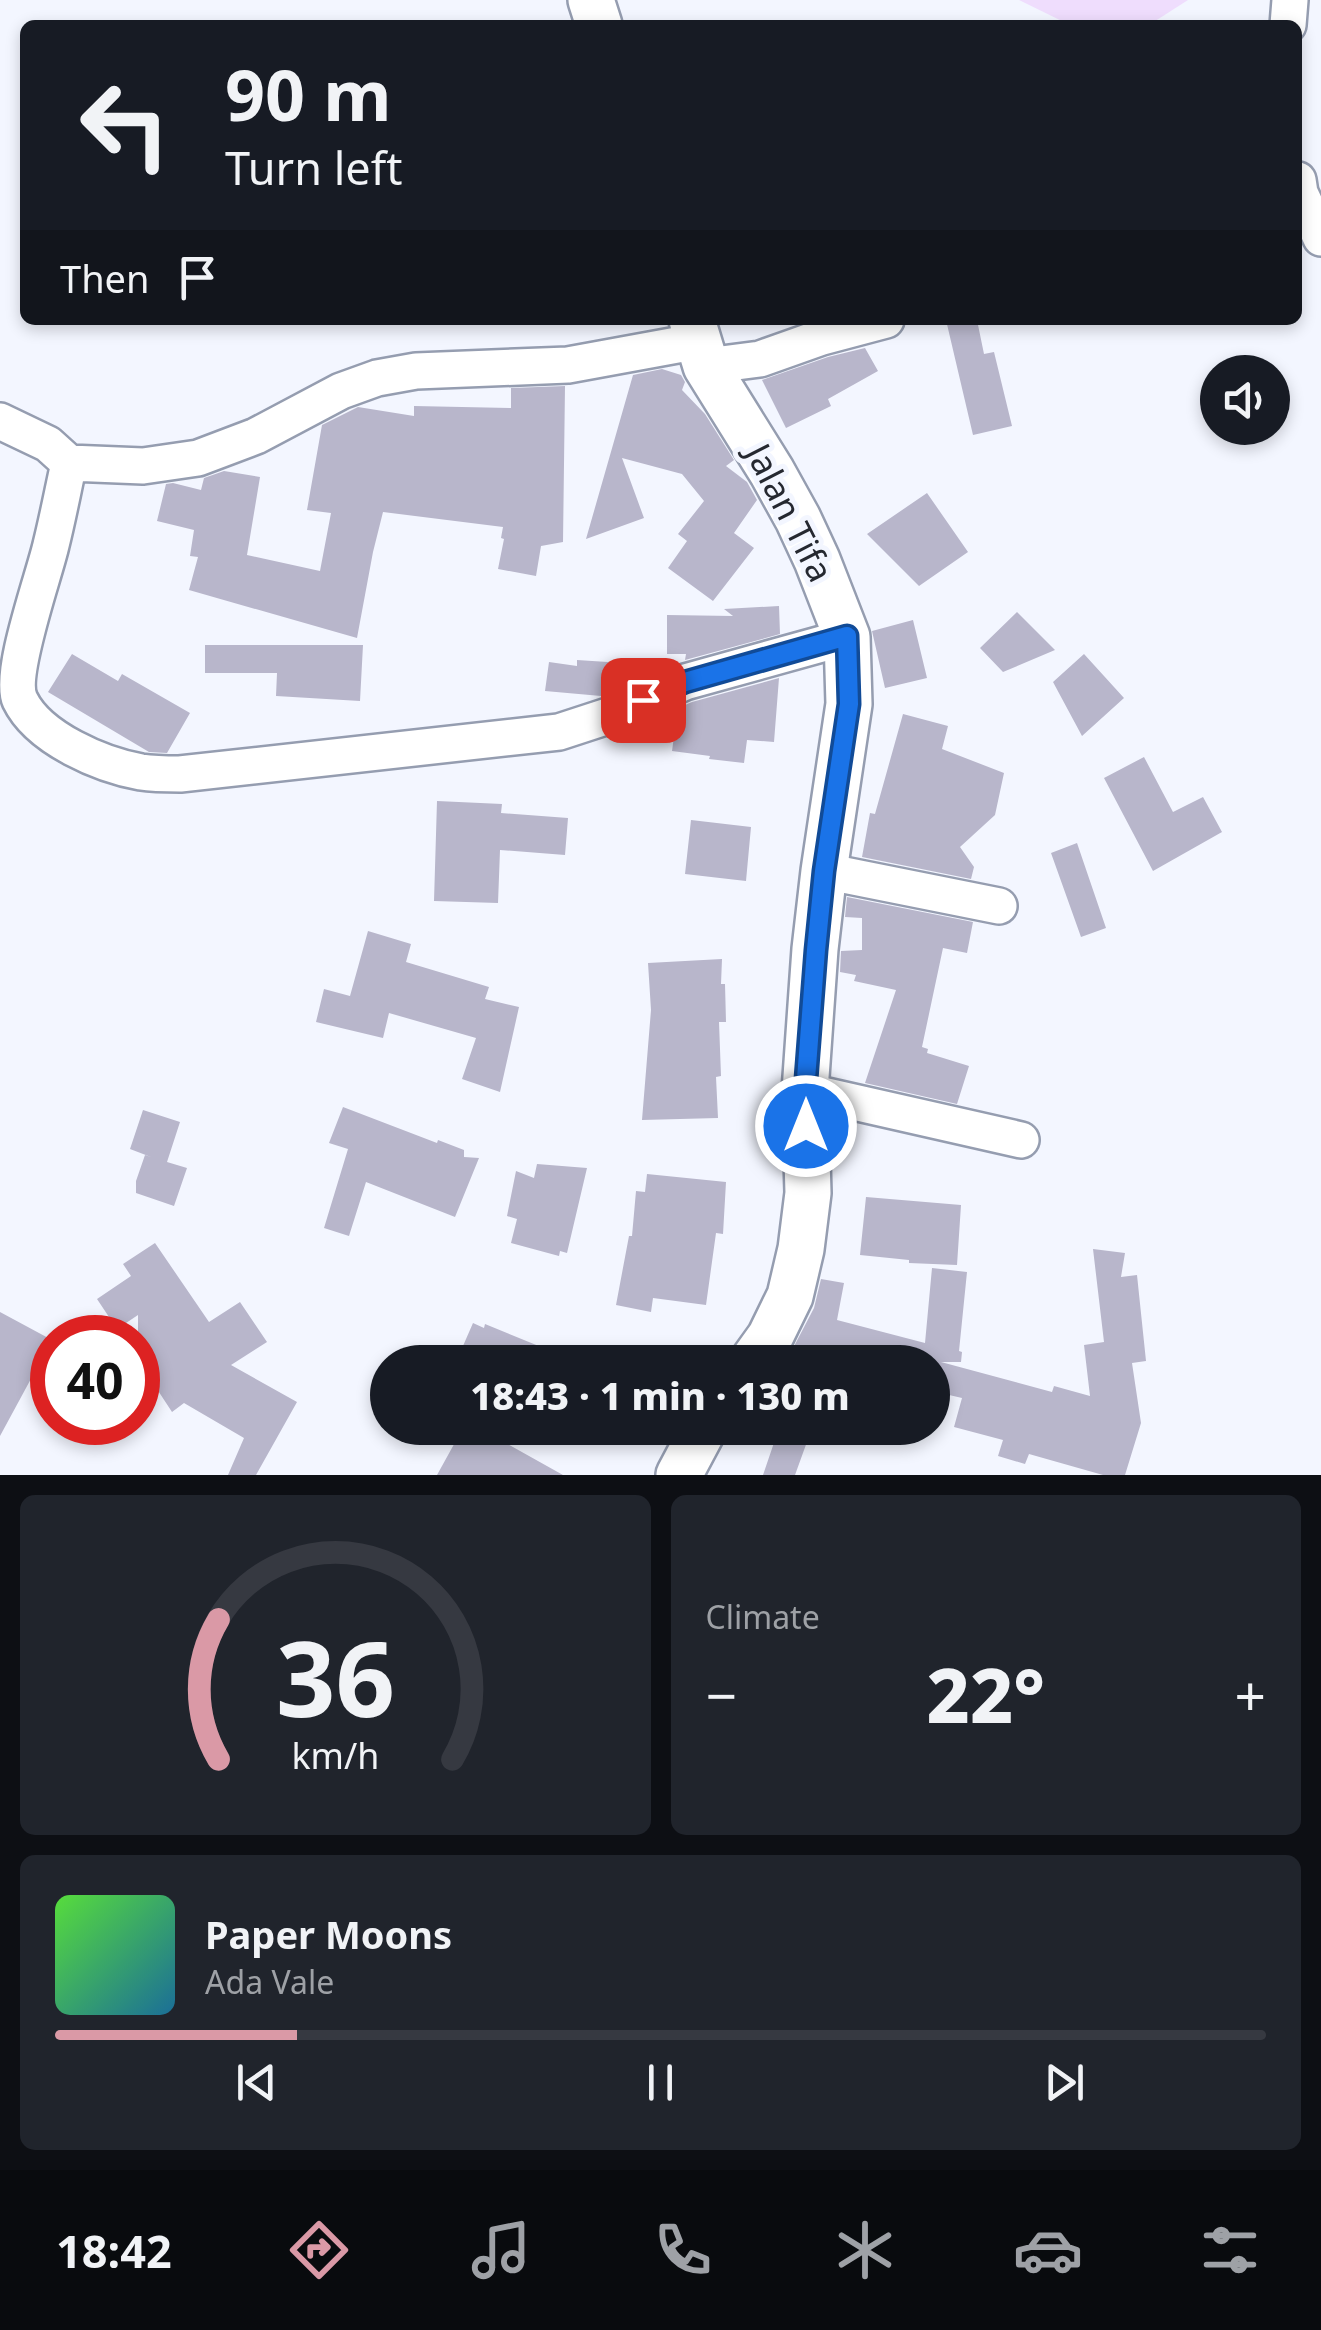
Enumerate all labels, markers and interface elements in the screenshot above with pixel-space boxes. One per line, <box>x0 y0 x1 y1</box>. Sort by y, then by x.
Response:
text: 90 m <box>225 46 392 142</box>
icon: left <box>60 60 190 190</box>
text: Turn left <box>225 137 402 198</box>
icon: arrive <box>170 250 225 305</box>
text: Then <box>60 252 150 304</box>
map controls <box>1200 355 1290 445</box>
button: sound <box>1200 355 1290 445</box>
street label: Jalan Tifa <box>734 433 845 589</box>
pin <box>601 658 686 743</box>
icon: arrive <box>616 673 671 728</box>
position arrow <box>754 1074 858 1178</box>
speed limit sign: 40 <box>30 1315 160 1445</box>
text: 18:43 · 1 min · 130 m <box>470 1369 850 1421</box>
text: Climate <box>706 1595 820 1638</box>
text: 36 <box>276 1606 395 1747</box>
text: 22° <box>927 1643 1045 1745</box>
text: − <box>706 1657 737 1732</box>
text: + <box>1235 1657 1266 1732</box>
text: km/h <box>291 1731 379 1779</box>
text: Paper Moons <box>205 1908 452 1960</box>
text: Ada Vale <box>205 1960 334 2003</box>
icon: previous <box>229 2055 284 2110</box>
icon: pause <box>633 2055 688 2110</box>
icon: next <box>1037 2055 1092 2110</box>
icon: directions <box>284 2215 354 2285</box>
icon: music <box>466 2215 536 2285</box>
icon: phone <box>648 2215 718 2285</box>
icon: climate <box>830 2215 900 2285</box>
icon: car <box>1013 2215 1083 2285</box>
icon: filters <box>1195 2215 1265 2285</box>
text: 18:42 <box>56 2220 172 2281</box>

